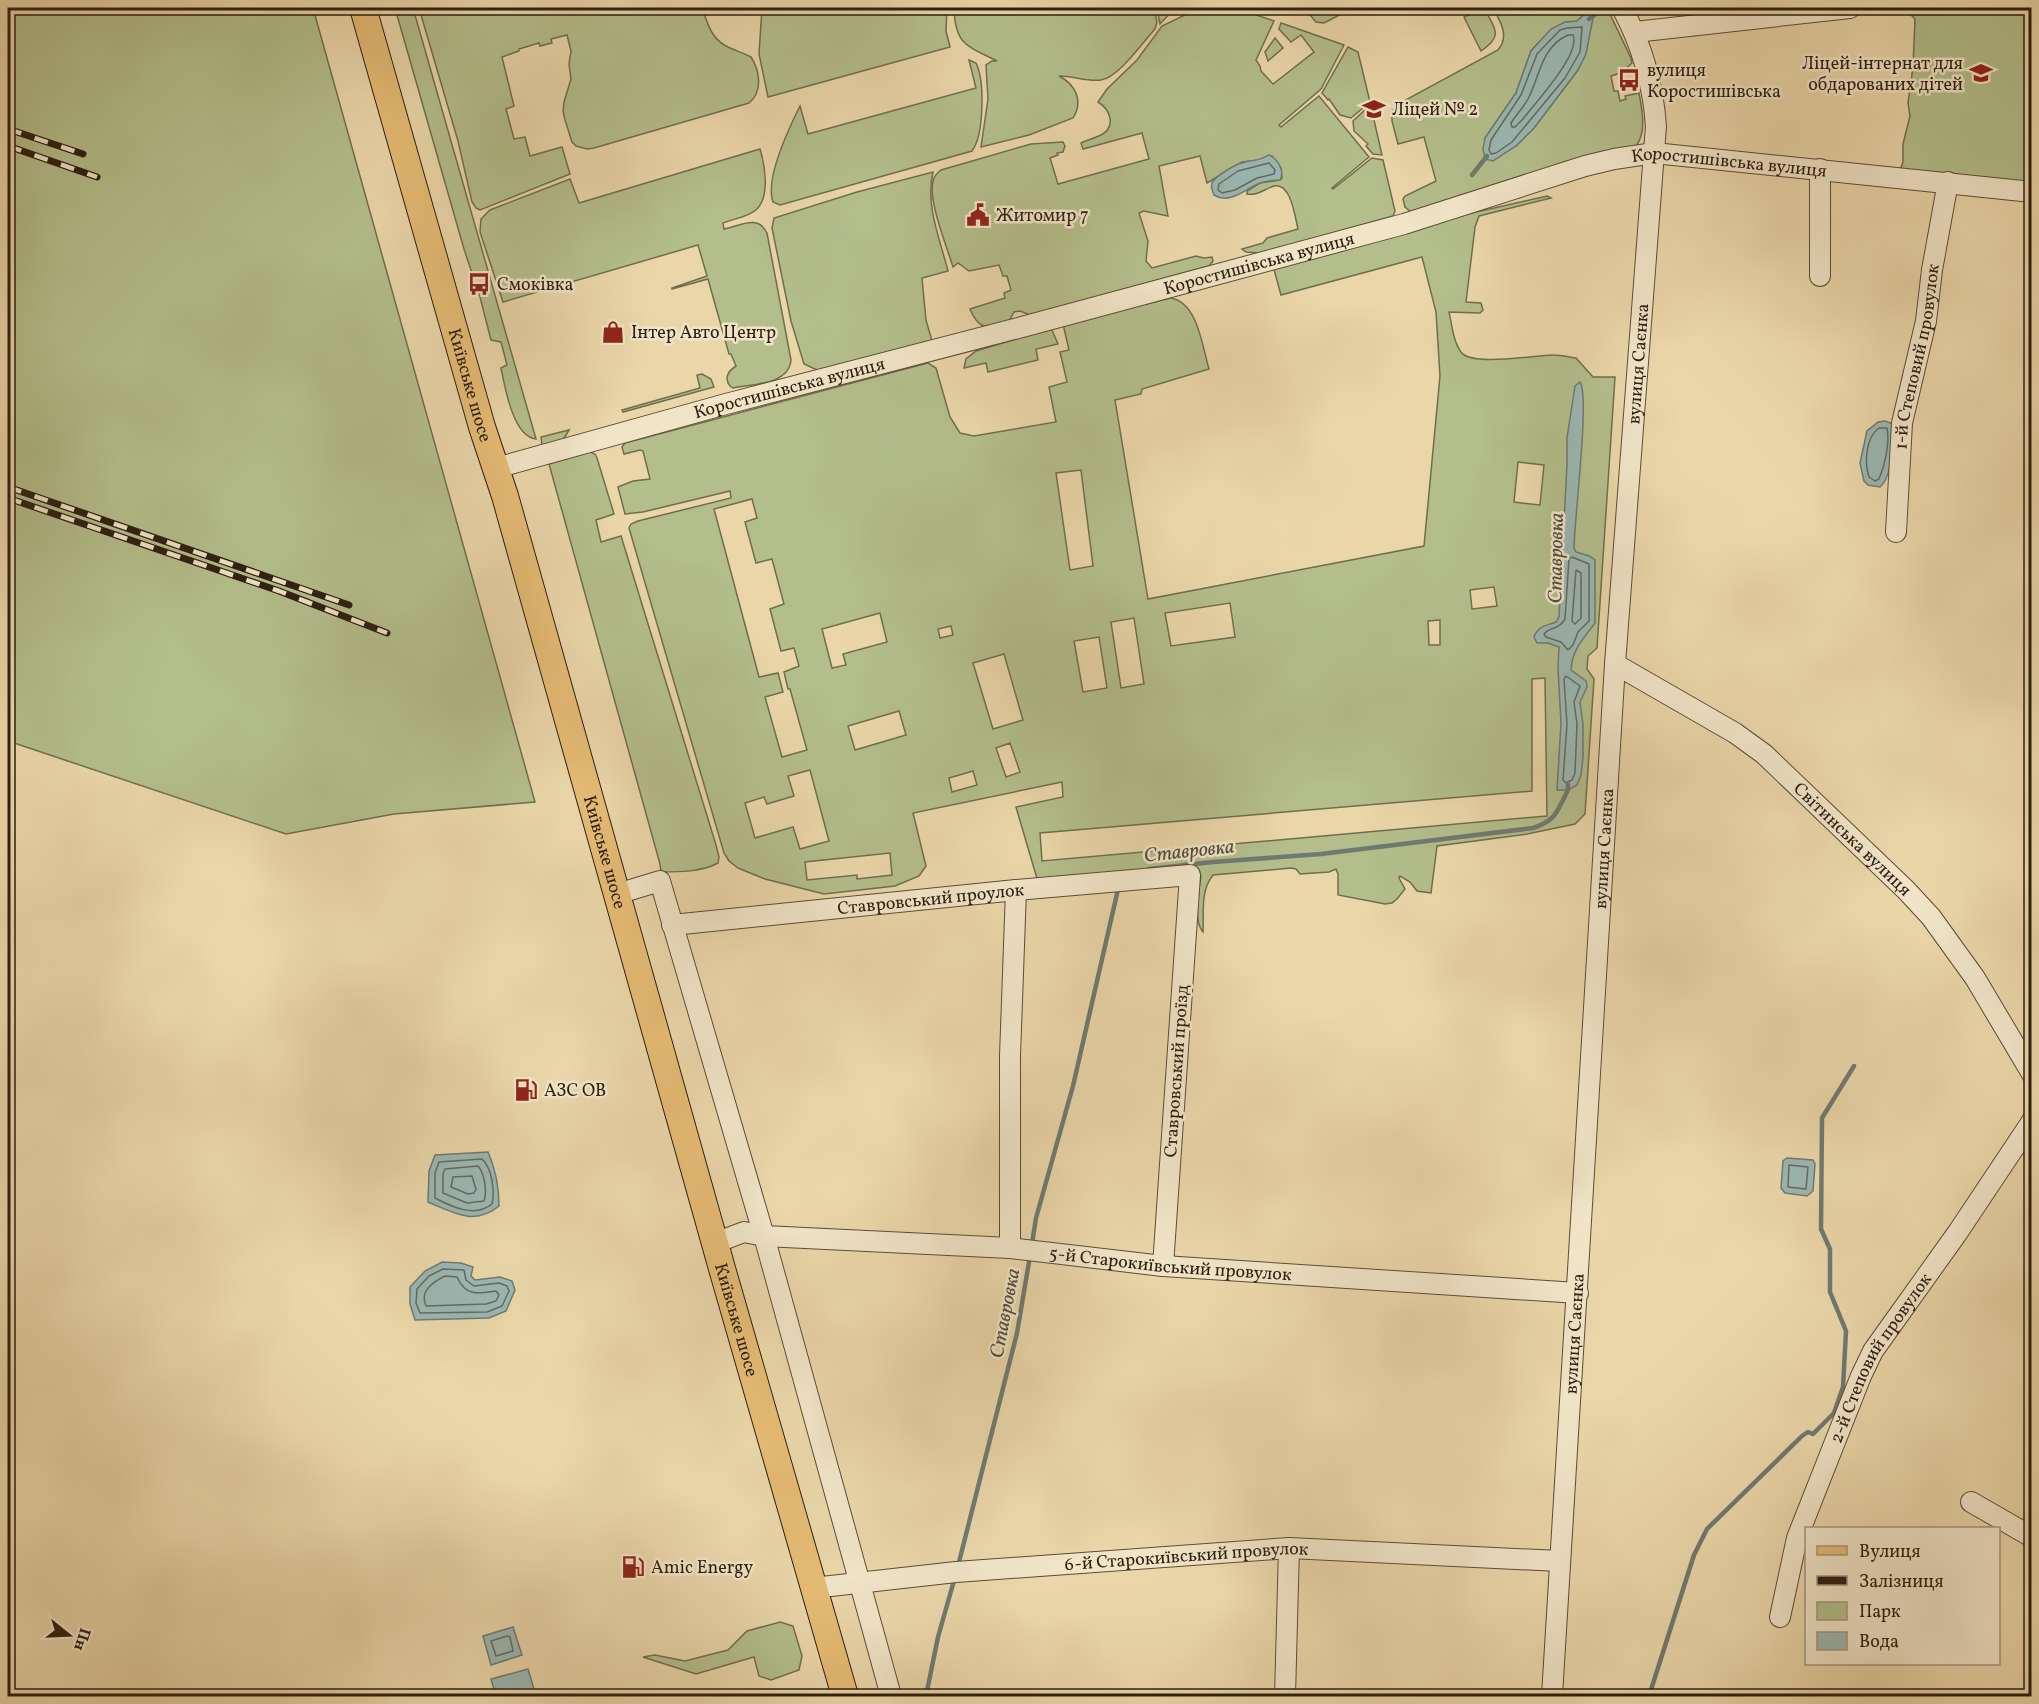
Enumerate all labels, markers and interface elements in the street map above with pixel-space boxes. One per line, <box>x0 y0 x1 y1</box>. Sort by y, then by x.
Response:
place label: Ліцей-інтернат для обдарованих дітей <box>1802 52 1963 98</box>
place label: вулиця Коростишівська <box>1647 59 1781 105</box>
school or university icon: Ліцей-інтернат для обдарованих дітей <box>1968 60 1994 86</box>
bus stop icon: вулиця Коростишівська <box>1616 67 1642 93</box>
school or university icon: Ліцей № 2 <box>1361 96 1387 122</box>
place label: Ліцей № 2 <box>1392 98 1478 123</box>
street label: Коростишівська вулиця <box>1630 142 1828 185</box>
public building icon: Житомир 7 <box>965 202 991 228</box>
place label: Житомир 7 <box>996 204 1089 229</box>
street label: Коростишівська вулиця <box>1161 227 1357 302</box>
street label: 1-й Степовий провулок <box>1890 262 1947 450</box>
bus stop icon: Смоківка <box>466 271 492 297</box>
place label: Смоківка <box>497 273 573 298</box>
street label: вулиця Саєнка <box>1622 303 1656 425</box>
shop icon: Інтер Авто Центр <box>600 319 626 345</box>
place label: Інтер Авто Центр <box>631 321 776 346</box>
street label: Київське шосе <box>441 326 497 446</box>
street label: Коростишівська вулиця <box>691 352 888 426</box>
water label: Ставровка <box>1542 512 1572 604</box>
street label: Світинська вулиця <box>1787 777 1916 903</box>
street label: вулиця Саєнка <box>1589 787 1621 910</box>
street label: Київське шосе <box>576 793 631 912</box>
water label: Ставровка <box>1143 833 1236 871</box>
street label: Ставровський проулок <box>836 878 1026 922</box>
street label: Ставровський проїзд <box>1159 984 1196 1158</box>
fuel station icon: АЗС ОВ <box>513 1077 539 1103</box>
place label: АЗС ОВ <box>544 1079 606 1104</box>
street label: 5-й Старокиївський провулок <box>1048 1242 1293 1288</box>
street label: Київське шосе <box>707 1260 763 1380</box>
water label: Ставровка <box>984 1266 1028 1361</box>
street label: 2-й Степовий провулок <box>1825 1268 1939 1447</box>
street label: вулиця Саєнка <box>1559 1273 1592 1395</box>
legend <box>1805 1527 2000 1665</box>
street label: 6-й Старокиївський провулок <box>1064 1537 1309 1578</box>
text: Вулиця <box>1859 1540 1921 1565</box>
fuel station icon: Amic Energy <box>620 1554 646 1580</box>
place label: Amic Energy <box>651 1556 754 1581</box>
text: Залізниця <box>1859 1570 1944 1595</box>
text: Парк <box>1859 1600 1901 1625</box>
north arrow <box>39 1605 99 1665</box>
text: Пн <box>67 1625 95 1653</box>
text: Вода <box>1859 1630 1899 1655</box>

